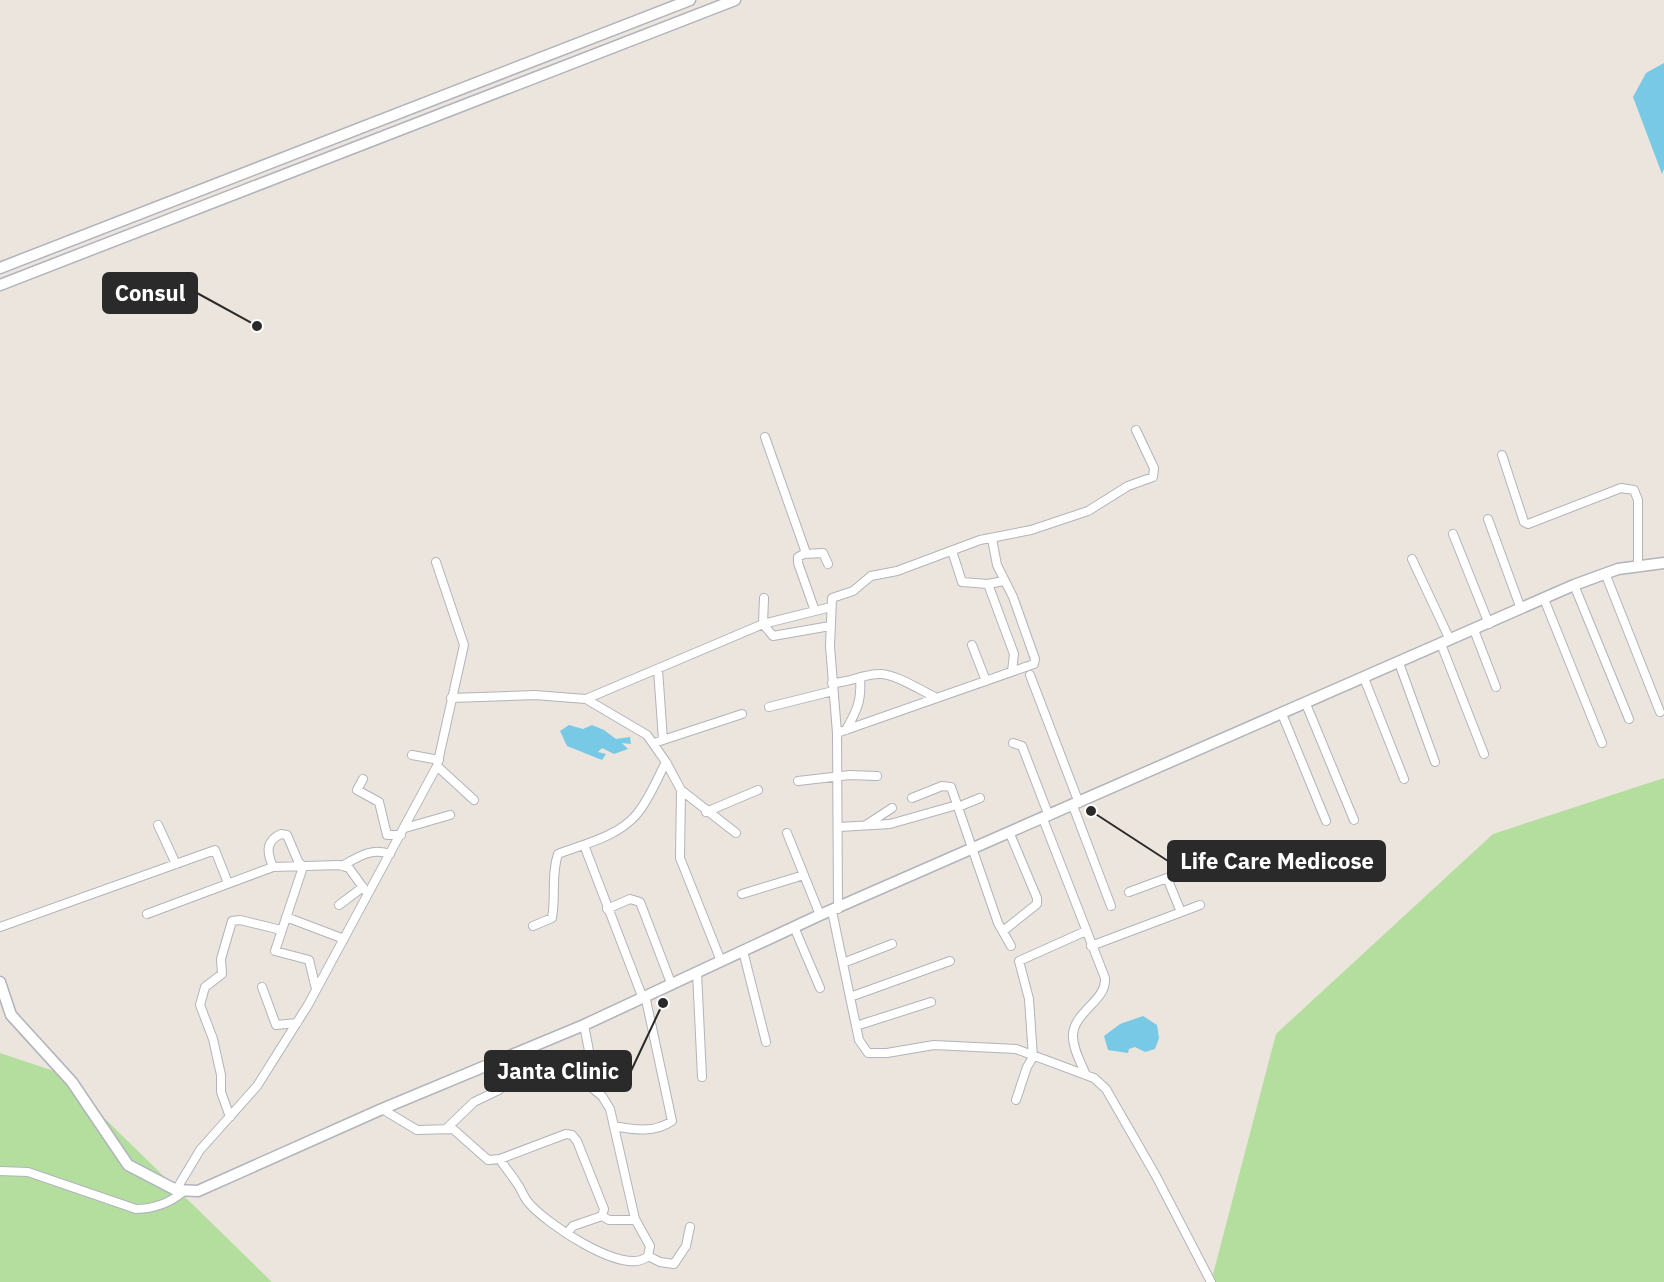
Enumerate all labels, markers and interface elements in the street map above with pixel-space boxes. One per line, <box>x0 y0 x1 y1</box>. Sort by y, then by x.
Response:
callout: Consul <box>103 273 197 313</box>
text: Consul <box>115 278 186 307</box>
callout: Life Care Medicose <box>1168 841 1385 881</box>
text: Life Care Medicose <box>1180 846 1374 875</box>
callout: Janta Clinic <box>485 1051 631 1091</box>
text: Janta Clinic <box>497 1056 619 1085</box>

